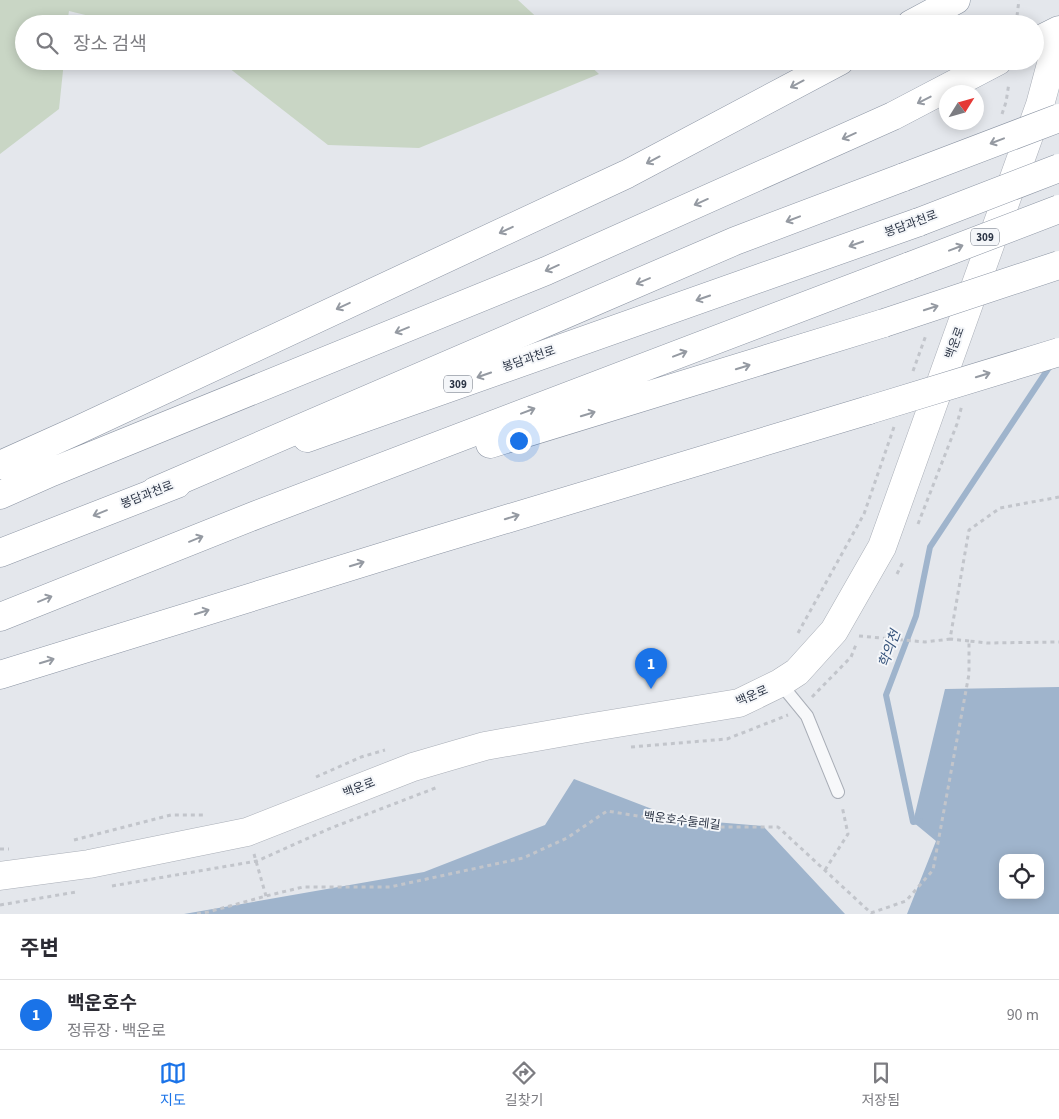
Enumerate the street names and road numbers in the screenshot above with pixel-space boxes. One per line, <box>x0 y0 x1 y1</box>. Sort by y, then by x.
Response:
street label: 봉담과천로 <box>882 207 940 241</box>
road number: 309 <box>971 228 999 246</box>
street label: 백운로 <box>941 325 969 361</box>
street label: 봉담과천로 <box>500 342 558 376</box>
road number: 309 <box>444 376 472 392</box>
street label: 봉담과천로 <box>118 477 176 513</box>
street label: 백운로 <box>733 682 771 710</box>
street label: 백운로 <box>340 774 378 802</box>
street label: 백운호수둘레길 <box>643 808 721 834</box>

